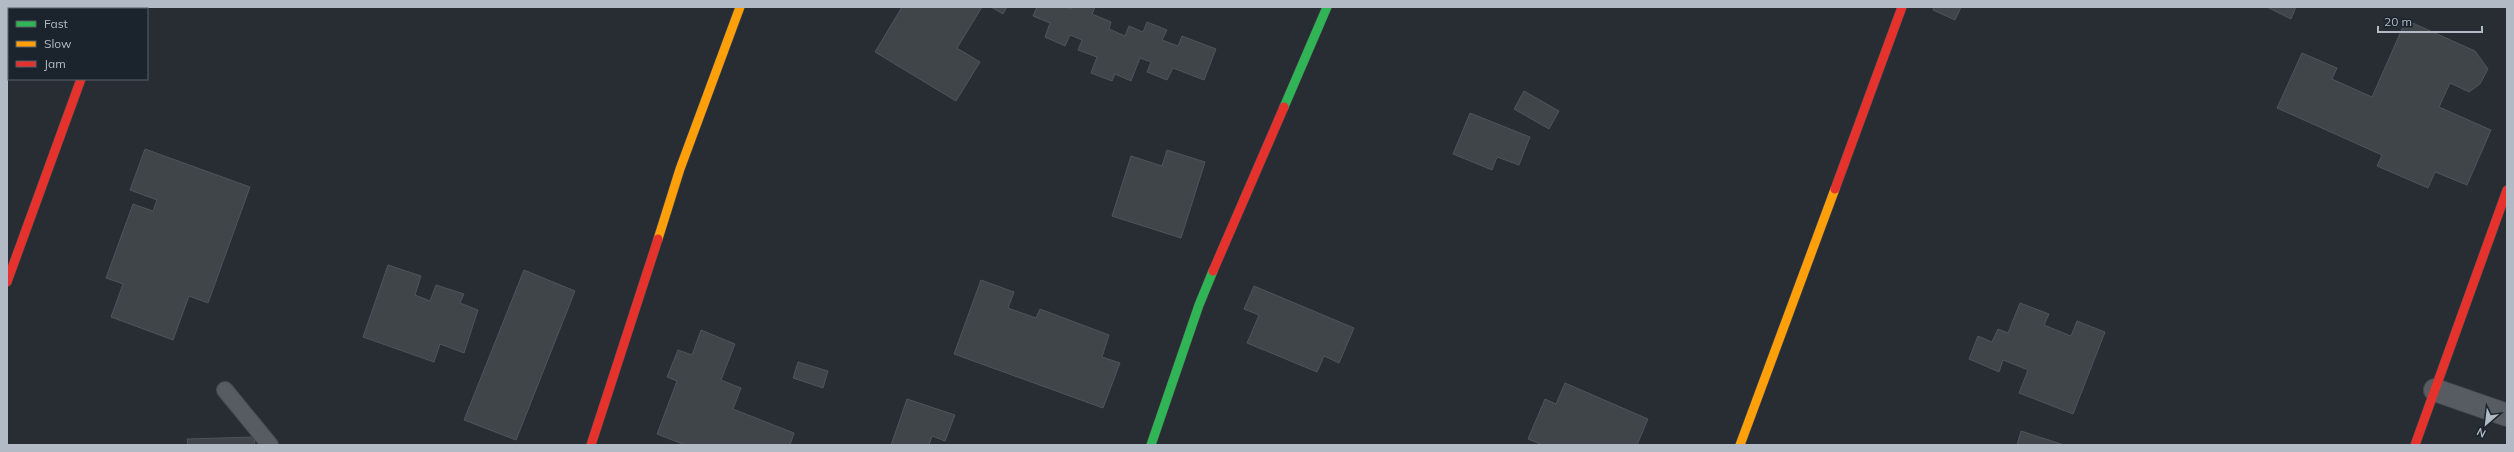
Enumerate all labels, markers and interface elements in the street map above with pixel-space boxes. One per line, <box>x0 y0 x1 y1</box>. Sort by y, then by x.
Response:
legend <box>8 8 148 80</box>
scale bar <box>2378 8 2482 34</box>
text: 20 m <box>2384 14 2412 29</box>
text: Fast <box>44 16 68 31</box>
text: Slow <box>44 36 72 51</box>
text: Jam <box>44 56 66 71</box>
north arrow <box>2466 404 2506 444</box>
text: N <box>2474 425 2488 441</box>

